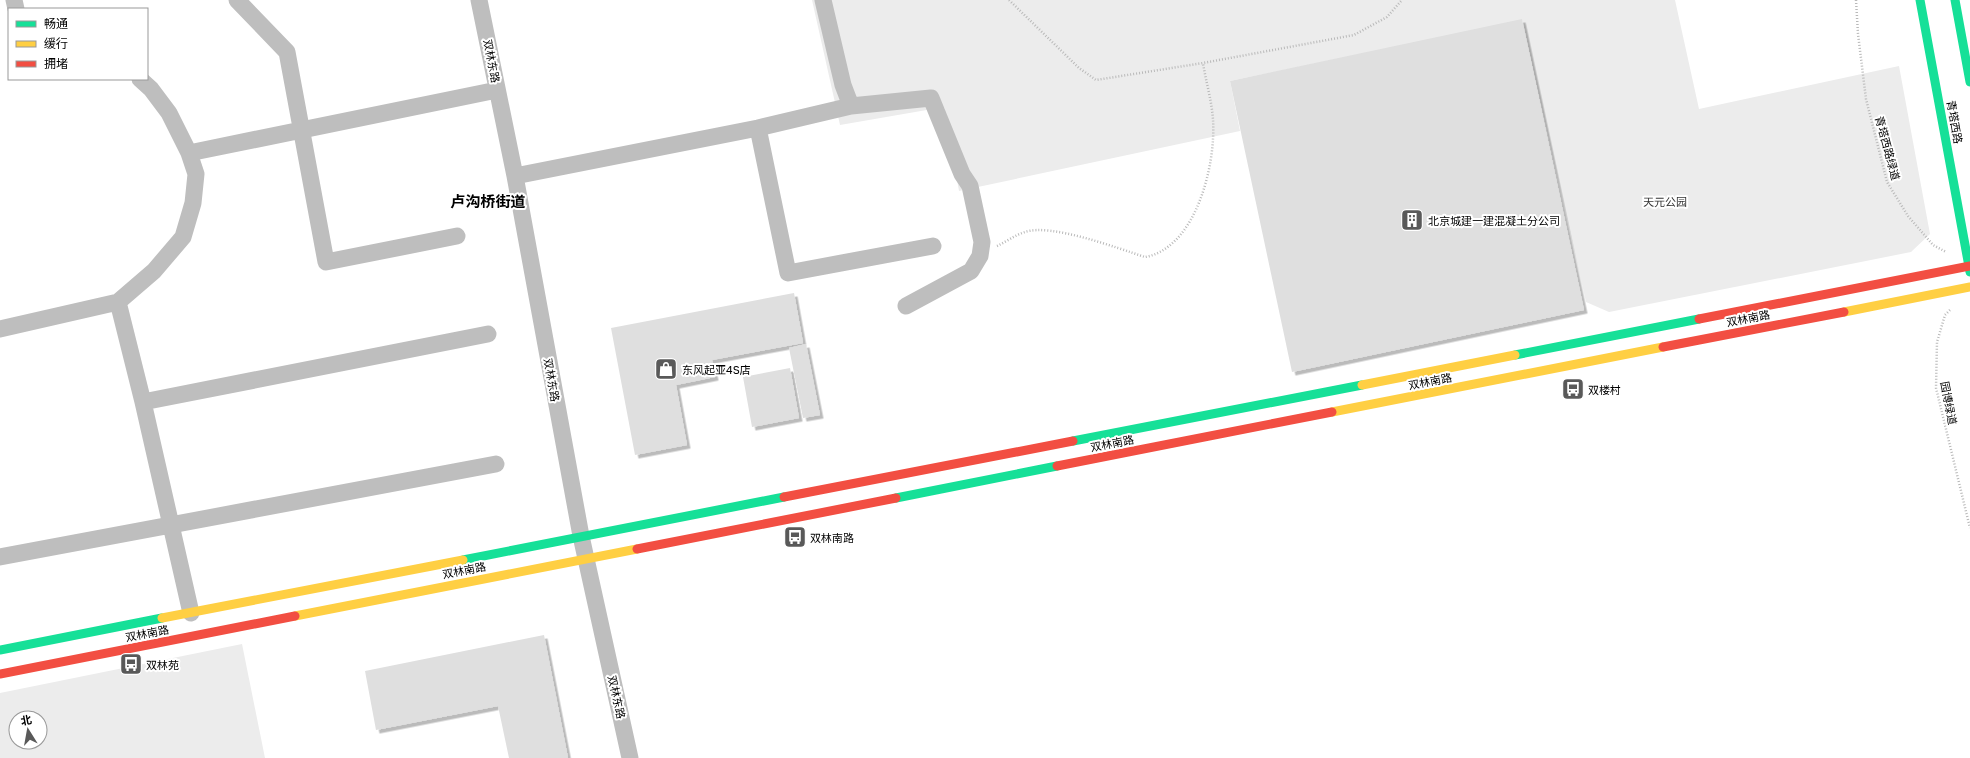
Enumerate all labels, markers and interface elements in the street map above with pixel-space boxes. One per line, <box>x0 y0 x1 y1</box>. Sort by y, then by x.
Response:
legend <box>8 8 148 80</box>
text: 畅通 <box>44 16 68 31</box>
text: 缓行 <box>44 36 68 51</box>
street label: 双林东路 <box>481 38 503 84</box>
text: 拥堵 <box>44 56 68 71</box>
street label: 青塔西路 <box>1945 99 1965 145</box>
street label: 青塔西路绿道 <box>1873 114 1903 182</box>
district label: 卢沟桥街道 <box>450 192 526 210</box>
park label: 天元公园 <box>1643 195 1687 208</box>
building icon: 北京城建一建混凝土分公司 <box>1399 207 1425 233</box>
place label: 北京城建一建混凝土分公司 <box>1428 214 1560 227</box>
street label: 双林南路 <box>1725 307 1771 329</box>
shop icon: 东风起亚4S店 <box>653 356 679 382</box>
street label: 双林东路 <box>542 357 562 403</box>
place label: 东风起亚4S店 <box>682 363 751 376</box>
street label: 双林南路 <box>1407 370 1453 392</box>
bus stop icon: 双楼村 <box>1560 376 1586 402</box>
street label: 园博绿道 <box>1938 380 1960 426</box>
place label: 双楼村 <box>1588 383 1621 396</box>
street label: 双林南路 <box>1089 432 1135 454</box>
bus stop icon: 双林南路 <box>782 524 808 550</box>
place label: 双林南路 <box>810 531 854 544</box>
street label: 双林南路 <box>441 559 487 581</box>
street label: 双林南路 <box>124 622 170 644</box>
bus stop icon: 双林苑 <box>118 651 144 677</box>
place label: 双林苑 <box>146 658 179 671</box>
street label: 双林东路 <box>606 674 628 720</box>
north arrow <box>8 710 48 750</box>
text: 北 <box>19 712 33 727</box>

